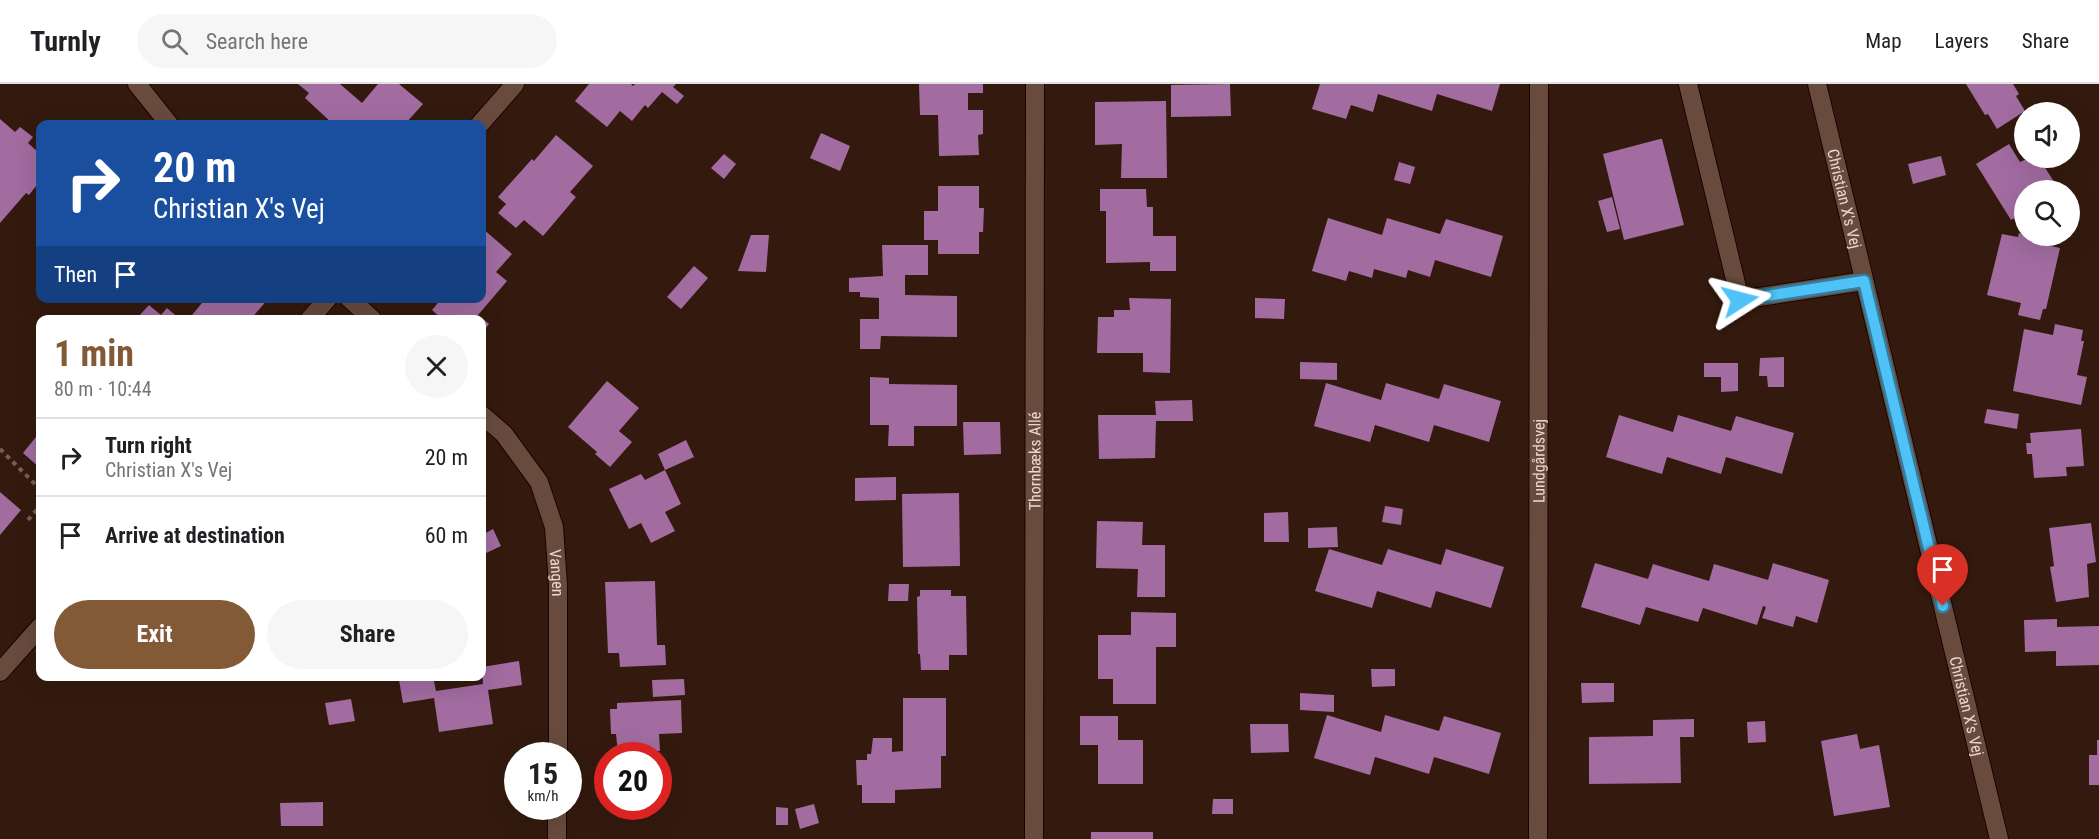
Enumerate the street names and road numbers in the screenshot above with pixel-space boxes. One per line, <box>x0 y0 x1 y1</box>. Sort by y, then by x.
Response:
street label: Christian X's Vej <box>1823 147 1865 251</box>
street label: Thornbæks Allé <box>1025 412 1045 510</box>
street label: Lundgårdsvej <box>1529 419 1549 503</box>
street label: Vangen <box>546 549 567 597</box>
street label: Christian X's Vej <box>1945 655 1988 758</box>

